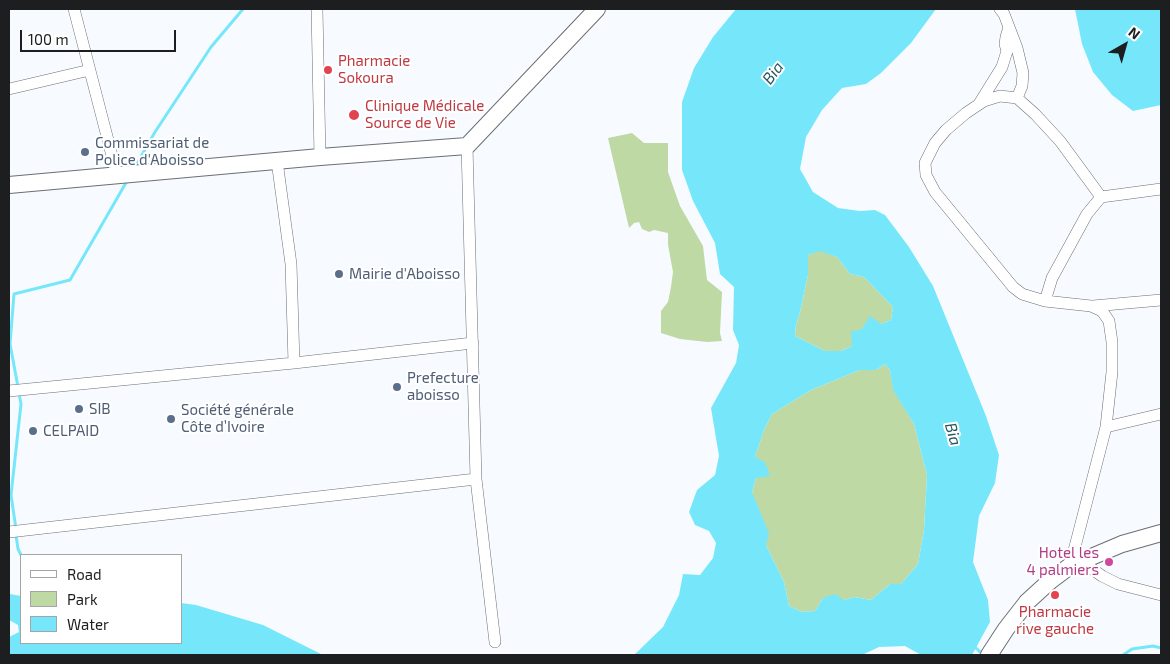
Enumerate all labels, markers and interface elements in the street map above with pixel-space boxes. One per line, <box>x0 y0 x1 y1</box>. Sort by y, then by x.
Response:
scale bar <box>22 20 179 52</box>
north arrow <box>1100 20 1150 70</box>
text: N <box>1125 23 1144 43</box>
text: 100 m <box>28 30 69 48</box>
place label: Pharmacie Sokoura <box>338 52 410 87</box>
water label: Bia <box>758 58 788 88</box>
marker: Pharmacie Sokoura <box>322 64 334 76</box>
place label: Clinique Médicale Source de Vie <box>365 97 484 132</box>
marker: Clinique Médicale Source de Vie <box>347 108 361 122</box>
place label: Commissariat de Police d'Aboisso <box>95 134 209 169</box>
marker: Commissariat de Police d'Aboisso <box>79 146 91 158</box>
place label: Mairie d'Aboisso <box>349 265 460 283</box>
marker: Mairie d'Aboisso <box>333 268 345 280</box>
place label: Prefecture aboisso <box>407 369 479 404</box>
marker: Prefecture aboisso <box>391 381 403 393</box>
place label: SIB <box>89 400 111 418</box>
place label: Société générale Côte d’Ivoire <box>181 401 294 436</box>
marker: SIB <box>73 403 85 415</box>
marker: Société générale Côte d’Ivoire <box>165 413 177 425</box>
water label: Bia <box>941 420 965 448</box>
place label: CELPAID <box>43 422 99 440</box>
marker: CELPAID <box>27 425 39 437</box>
place label: Hotel les 4 palmiers <box>1026 544 1099 579</box>
legend <box>20 554 182 644</box>
marker: Hotel les 4 palmiers <box>1103 556 1115 568</box>
text: Road <box>67 565 102 583</box>
marker: Pharmacie rive gauche <box>1049 589 1061 601</box>
text: Park <box>67 590 98 608</box>
place label: Pharmacie rive gauche <box>1016 603 1094 638</box>
text: Water <box>67 615 109 633</box>

